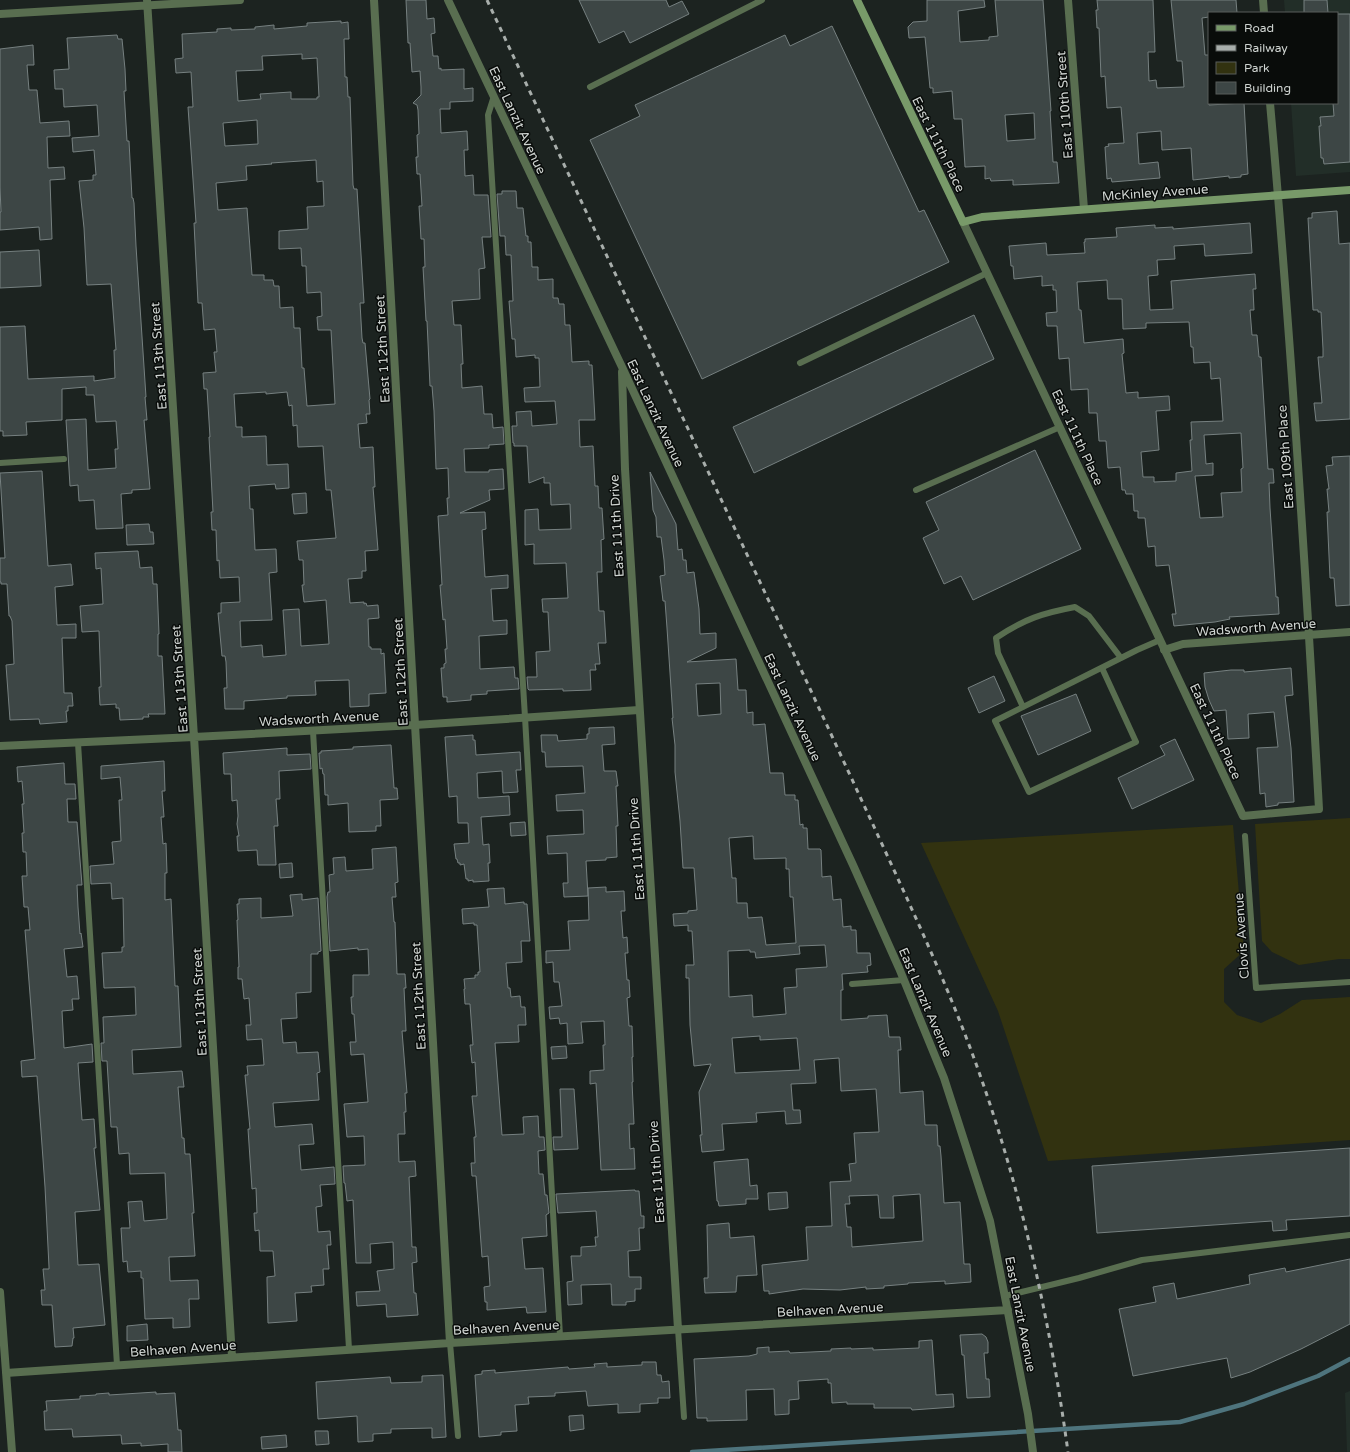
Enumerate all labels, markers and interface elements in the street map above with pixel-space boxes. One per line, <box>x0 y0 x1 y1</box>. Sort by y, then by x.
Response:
legend <box>1208 12 1338 104</box>
text: Road <box>1244 21 1274 35</box>
text: Railway <box>1244 41 1288 55</box>
street label: East 110th Street <box>1053 50 1077 159</box>
text: Park <box>1244 61 1270 75</box>
street label: East Lanzit Avenue <box>485 64 549 177</box>
text: Building <box>1244 81 1291 95</box>
street label: East 111th Place <box>908 94 968 195</box>
street label: McKinley Avenue <box>1101 181 1209 205</box>
street label: East 112th Street <box>372 295 394 403</box>
street label: East 113th Street <box>147 301 171 410</box>
street label: East Lanzit Avenue <box>623 357 687 470</box>
street label: East 111th Place <box>1048 387 1106 488</box>
street label: East 109th Place <box>1274 404 1298 509</box>
street label: East 111th Drive <box>606 474 628 578</box>
street label: Wadsworth Avenue <box>1196 616 1317 640</box>
street label: East 112th Street <box>390 618 412 726</box>
street label: East 113th Street <box>168 624 192 733</box>
street label: East Lanzit Avenue <box>760 651 824 764</box>
street label: East 111th Place <box>1186 681 1244 782</box>
street label: Wadsworth Avenue <box>259 708 379 730</box>
street label: East 111th Drive <box>625 797 649 901</box>
street label: Clovis Avenue <box>1231 892 1253 980</box>
street label: East 112th Street <box>408 942 430 1050</box>
street label: East Lanzit Avenue <box>895 945 955 1060</box>
street label: East 113th Street <box>189 948 211 1056</box>
street label: East 111th Drive <box>645 1120 669 1224</box>
street label: East Lanzit Avenue <box>1001 1255 1039 1373</box>
street label: Belhaven Avenue <box>776 1299 884 1321</box>
street label: Belhaven Avenue <box>452 1317 560 1339</box>
street label: Belhaven Avenue <box>129 1337 237 1361</box>

